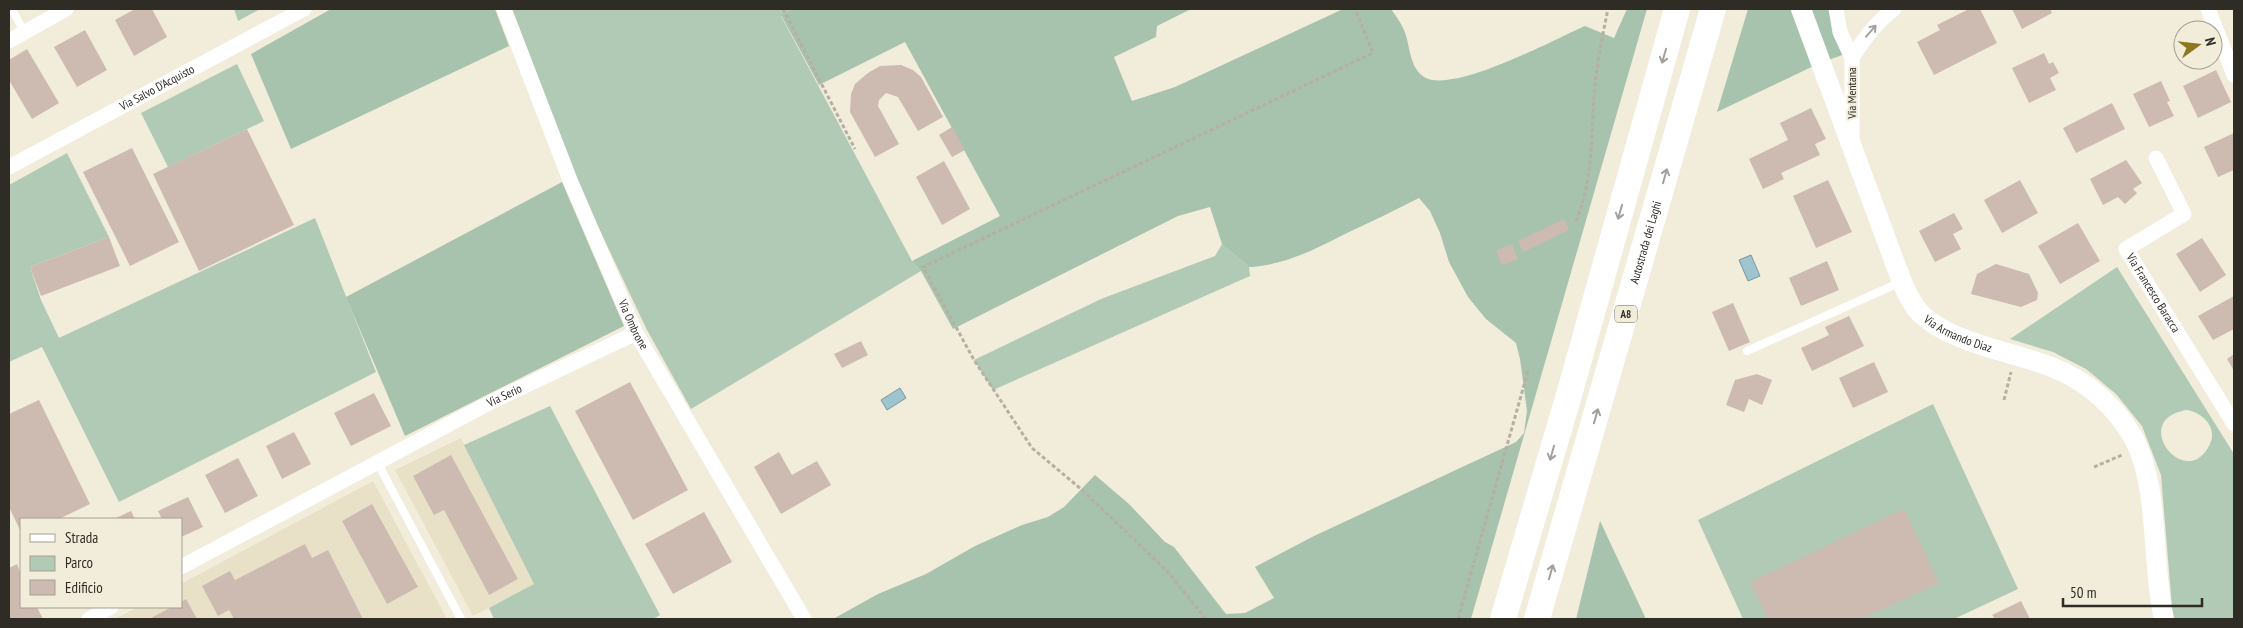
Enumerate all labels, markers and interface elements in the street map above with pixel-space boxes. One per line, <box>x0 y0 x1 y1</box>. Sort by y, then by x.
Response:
north arrow <box>2173 20 2223 70</box>
one-way arrow <box>1865 25 1877 38</box>
text: N <box>2201 36 2220 48</box>
one-way arrow <box>1658 47 1668 63</box>
street label: Via Salvo D'Acquisto <box>116 61 197 114</box>
street label: Via Mentana <box>1844 67 1859 120</box>
one-way arrow <box>1661 169 1671 185</box>
street label: Autostrada dei Laghi <box>1626 199 1664 285</box>
one-way arrow <box>1614 204 1624 220</box>
street label: Via Francesco Baracca <box>2123 249 2184 335</box>
street label: Via Ombrone <box>615 296 652 352</box>
road number: A8 <box>1615 306 1637 322</box>
street label: Via Armando Diaz <box>1920 311 1994 355</box>
street label: Via Serio <box>483 381 524 410</box>
one-way arrow <box>1592 409 1602 425</box>
one-way arrow <box>1546 444 1556 460</box>
legend <box>20 518 182 608</box>
text: Strada <box>65 528 98 547</box>
text: Parco <box>65 553 93 572</box>
one-way arrow <box>1546 565 1556 581</box>
scale bar <box>2063 576 2202 608</box>
text: Edificio <box>65 578 103 597</box>
text: 50 m <box>2070 583 2096 602</box>

